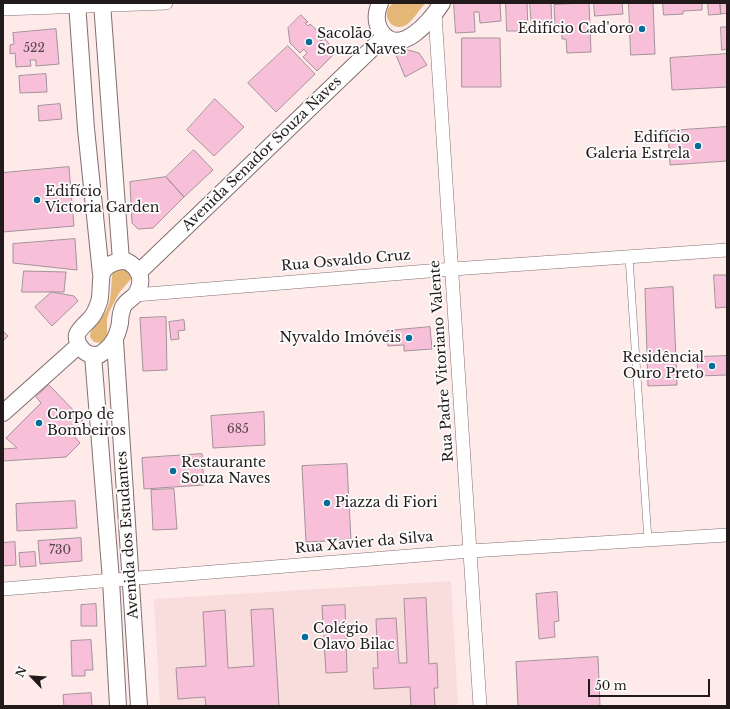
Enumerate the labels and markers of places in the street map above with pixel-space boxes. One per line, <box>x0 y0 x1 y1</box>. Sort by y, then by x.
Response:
place label: Edifício Cad'oro <box>518 21 634 37</box>
marker: Edifício Cad'oro <box>637 24 647 34</box>
place label: Sacolão Souza Naves <box>317 26 406 58</box>
marker: Sacolão Souza Naves <box>304 37 314 47</box>
place label: Edifício Galeria Estrela <box>586 130 690 162</box>
marker: Edifício Galeria Estrela <box>693 141 703 151</box>
place label: Edifício Victoria Garden <box>45 184 159 216</box>
marker: Edifício Victoria Garden <box>32 195 42 205</box>
place label: Nyvaldo Imóveis <box>279 330 401 346</box>
marker: Nyvaldo Imóveis <box>404 333 414 343</box>
place label: Residêncial Ouro Preto <box>622 350 704 382</box>
marker: Residêncial Ouro Preto <box>707 361 717 371</box>
place label: Corpo de Bombeiros <box>47 407 126 440</box>
marker: Corpo de Bombeiros <box>34 418 44 428</box>
place label: Restaurante Souza Naves <box>181 455 270 488</box>
marker: Restaurante Souza Naves <box>168 466 178 476</box>
place label: Piazza di Fiori <box>335 495 438 511</box>
marker: Piazza di Fiori <box>322 498 332 508</box>
place label: Colégio Olavo Bilac <box>313 621 395 654</box>
marker: Colégio Olavo Bilac <box>300 632 310 642</box>

